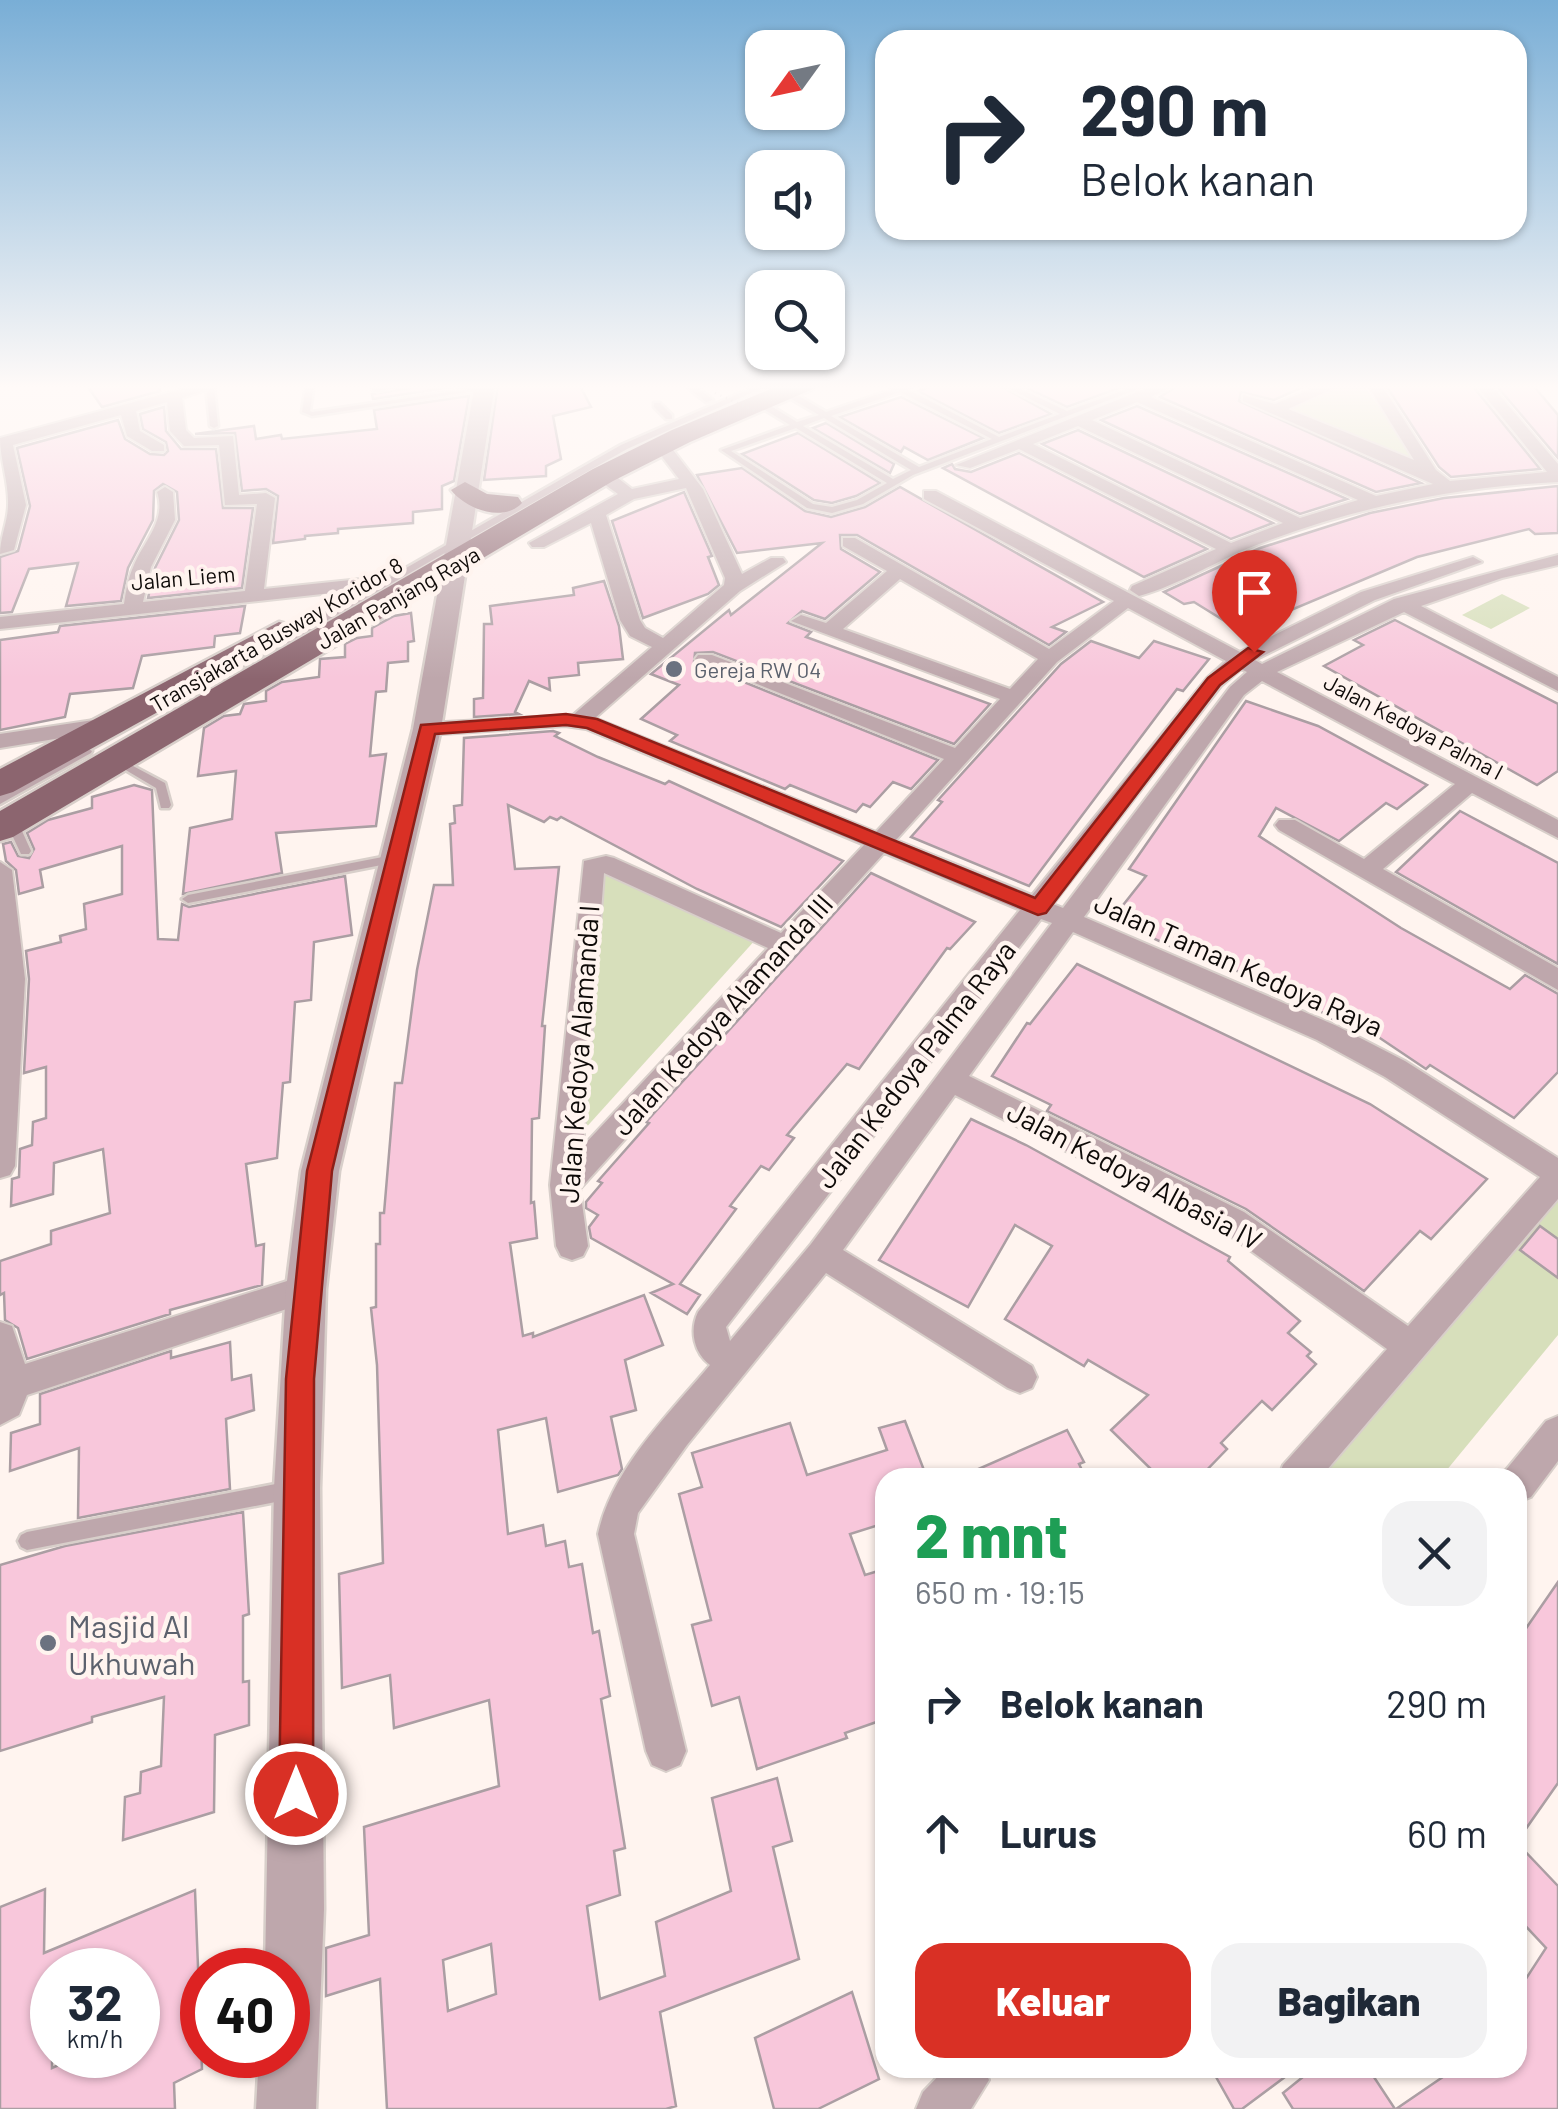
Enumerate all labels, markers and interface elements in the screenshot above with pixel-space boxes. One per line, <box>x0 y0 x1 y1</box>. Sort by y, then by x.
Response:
north arrow <box>745 30 845 130</box>
map controls <box>745 30 845 370</box>
text: 290 m <box>1080 66 1269 150</box>
icon: right <box>915 70 1045 200</box>
button: sound <box>745 150 845 250</box>
text: Belok kanan <box>1080 151 1315 205</box>
button: search <box>745 270 845 370</box>
street label: Jalan Panjang Raya <box>312 540 484 654</box>
pin <box>1212 550 1297 653</box>
street label: Transjakarta Busway Koridor 8 <box>145 551 407 717</box>
street label: Jalan Liem <box>130 559 236 595</box>
icon: arrive <box>1227 565 1282 620</box>
place label: Gereja RW 04 <box>694 656 821 682</box>
marker: Gereja RW 04 <box>663 658 685 680</box>
street label: Jalan Kedoya Palma I <box>1320 668 1508 784</box>
street label: Jalan Taman Kedoya Raya <box>1089 885 1389 1043</box>
street label: Jalan Kedoya Alamanda III <box>605 886 839 1142</box>
street label: Jalan Kedoya Alamanda I <box>551 904 605 1204</box>
street label: Jalan Kedoya Palma Raya <box>808 934 1022 1194</box>
street label: Jalan Kedoya Albasia IV <box>1002 1093 1268 1257</box>
text: 2 mnt <box>915 1498 1068 1570</box>
button: close <box>1382 1501 1487 1606</box>
text: 650 m · 19:15 <box>915 1572 1085 1610</box>
place label: Masjid Al Ukhuwah <box>68 1606 196 1681</box>
marker: Masjid Al Ukhuwah <box>37 1632 59 1654</box>
icon: right <box>915 1676 970 1731</box>
text: Belok kanan <box>1000 1680 1204 1726</box>
text: 290 m <box>1386 1680 1487 1726</box>
position arrow <box>244 1742 348 1846</box>
icon: ahead <box>915 1806 970 1861</box>
text: Lurus <box>1000 1810 1097 1856</box>
text: 60 m <box>1407 1810 1487 1856</box>
button: Keluar <box>915 1943 1191 2058</box>
button: Bagikan <box>1211 1943 1487 2058</box>
speed limit sign: 40 <box>180 1948 310 2078</box>
text: 32 <box>67 1971 122 2031</box>
text: km/h <box>67 2023 123 2053</box>

